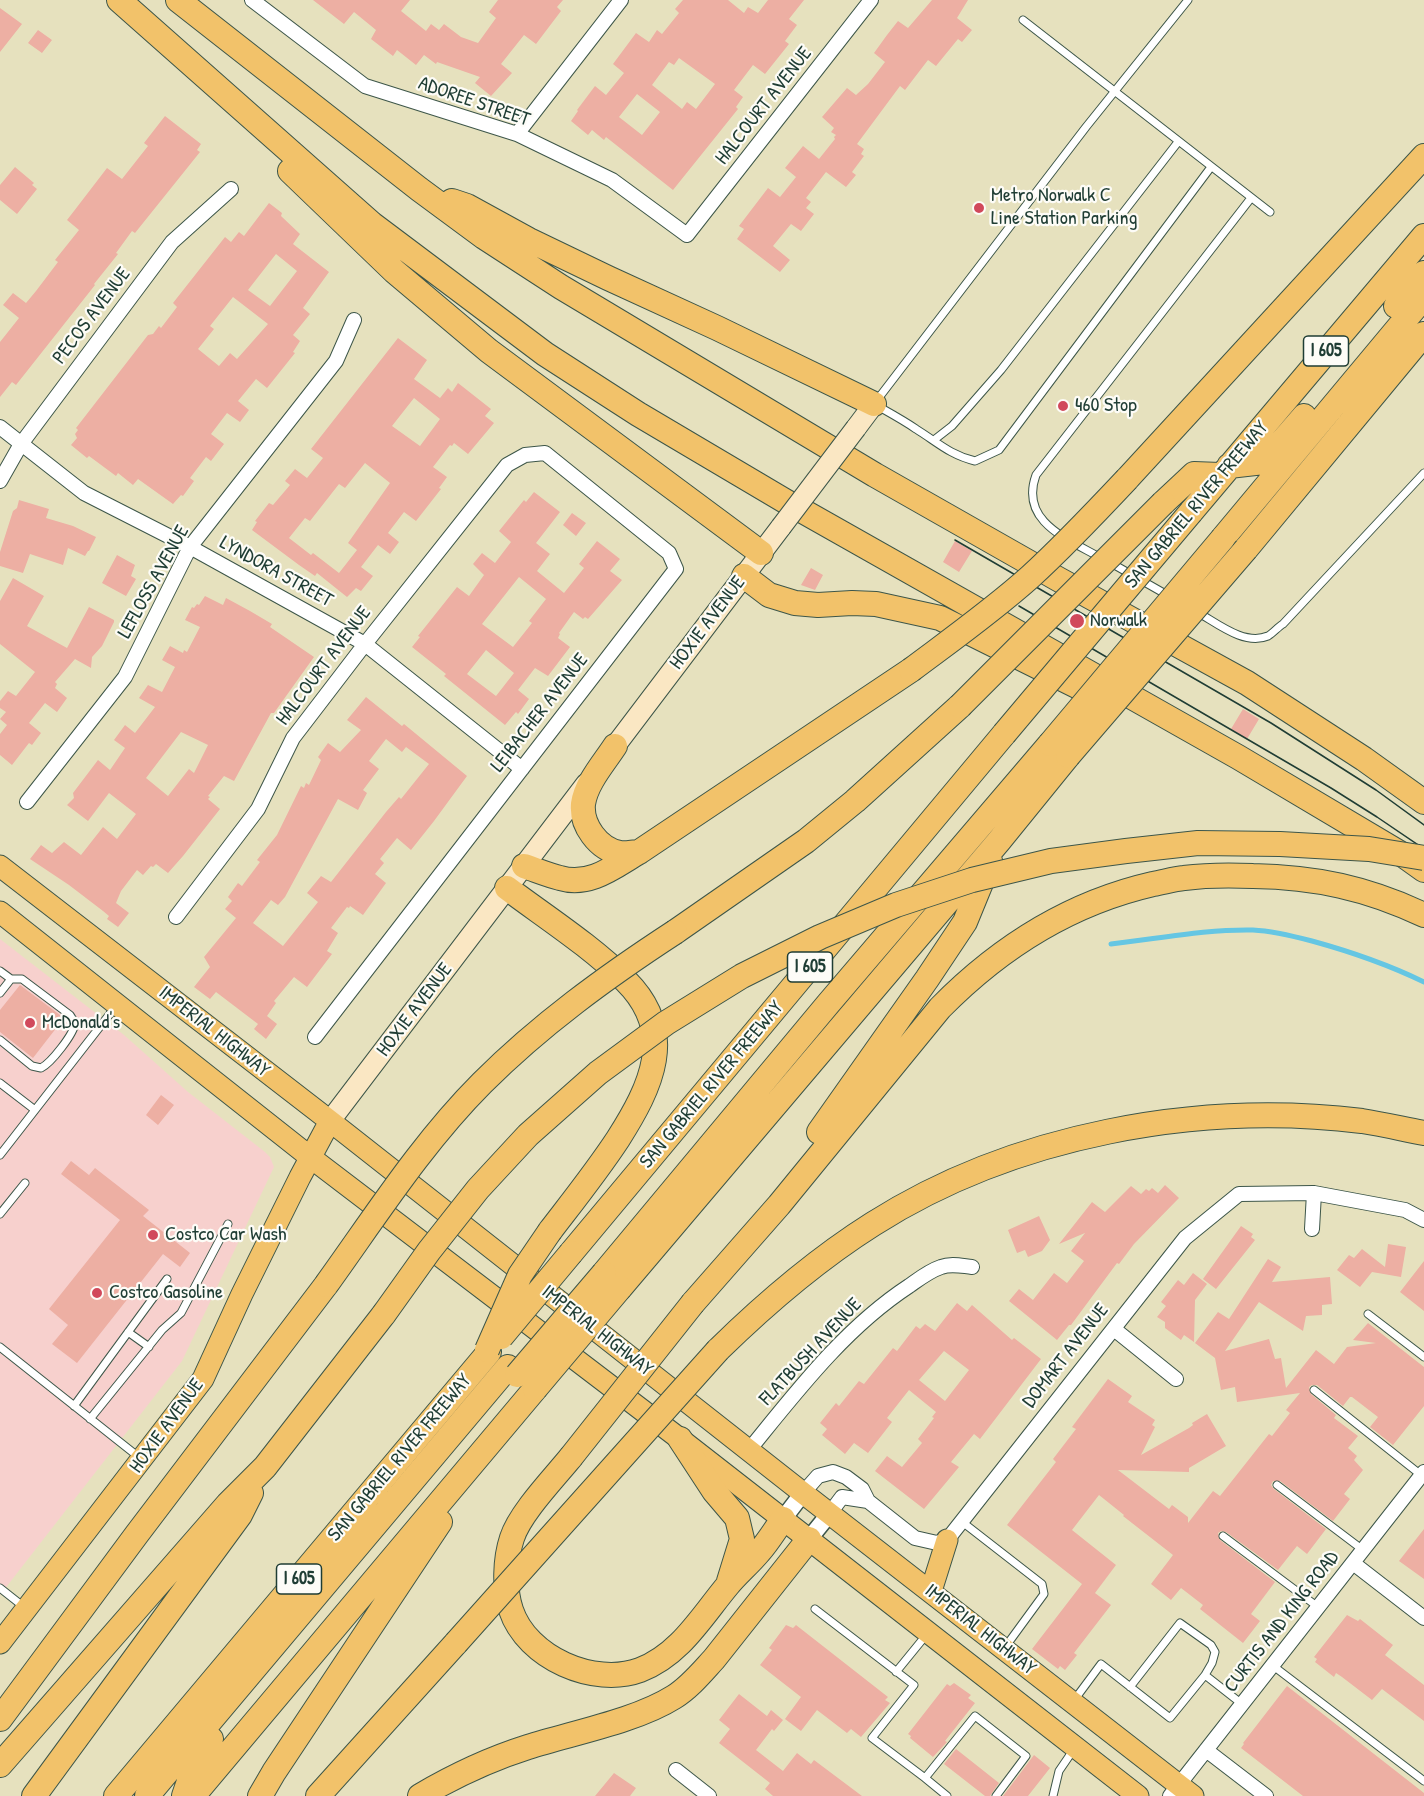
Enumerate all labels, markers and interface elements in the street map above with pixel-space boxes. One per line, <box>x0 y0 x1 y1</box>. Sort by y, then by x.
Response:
street label: HALCOURT AVENUE <box>711 42 817 170</box>
street label: ADOREE STREET <box>415 72 533 132</box>
place label: Metro Norwalk C Line Station Parking <box>991 184 1137 231</box>
marker: Metro Norwalk C Line Station Parking <box>972 201 986 215</box>
street label: PECOS AVENUE <box>48 263 136 369</box>
road number: I 605 <box>1304 336 1348 366</box>
place label: 460 Stop <box>1075 394 1137 418</box>
marker: 460 Stop <box>1056 399 1070 413</box>
street label: SAN GABRIEL RIVER FREEWAY <box>1120 416 1274 594</box>
street label: LEFLOSS AVENUE <box>113 521 195 643</box>
street label: LYNDORA STREET <box>215 531 337 613</box>
street label: HOXIE AVENUE <box>665 571 751 675</box>
street label: HALCOURT AVENUE <box>271 602 377 730</box>
place label: Norwalk <box>1090 609 1147 633</box>
marker: Norwalk <box>1068 612 1086 630</box>
street label: LEIBACHER AVENUE <box>486 649 594 777</box>
road number: I 605 <box>788 952 832 982</box>
street label: HOXIE AVENUE <box>372 958 458 1062</box>
street label: IMPERIAL HIGHWAY <box>154 981 274 1083</box>
street label: SAN GABRIEL RIVER FREEWAY <box>635 996 789 1174</box>
place label: McDonald's <box>42 1011 120 1035</box>
marker: McDonald's <box>23 1016 37 1030</box>
place label: Costco Car Wash <box>165 1223 286 1247</box>
marker: Costco Car Wash <box>146 1228 160 1242</box>
street label: IMPERIAL HIGHWAY <box>537 1280 657 1382</box>
place label: Costco Gasoline <box>109 1281 223 1305</box>
marker: Costco Gasoline <box>90 1286 104 1300</box>
street label: FLATBUSH AVENUE <box>755 1293 867 1411</box>
street label: DOMART AVENUE <box>1018 1299 1114 1413</box>
street label: SAN GABRIEL RIVER FREEWAY <box>323 1369 477 1547</box>
street label: HOXIE AVENUE <box>125 1374 209 1478</box>
street label: CURTIS AND KING ROAD <box>1219 1547 1345 1697</box>
road number: I 605 <box>276 1564 322 1594</box>
street label: IMPERIAL HIGHWAY <box>920 1579 1040 1681</box>

